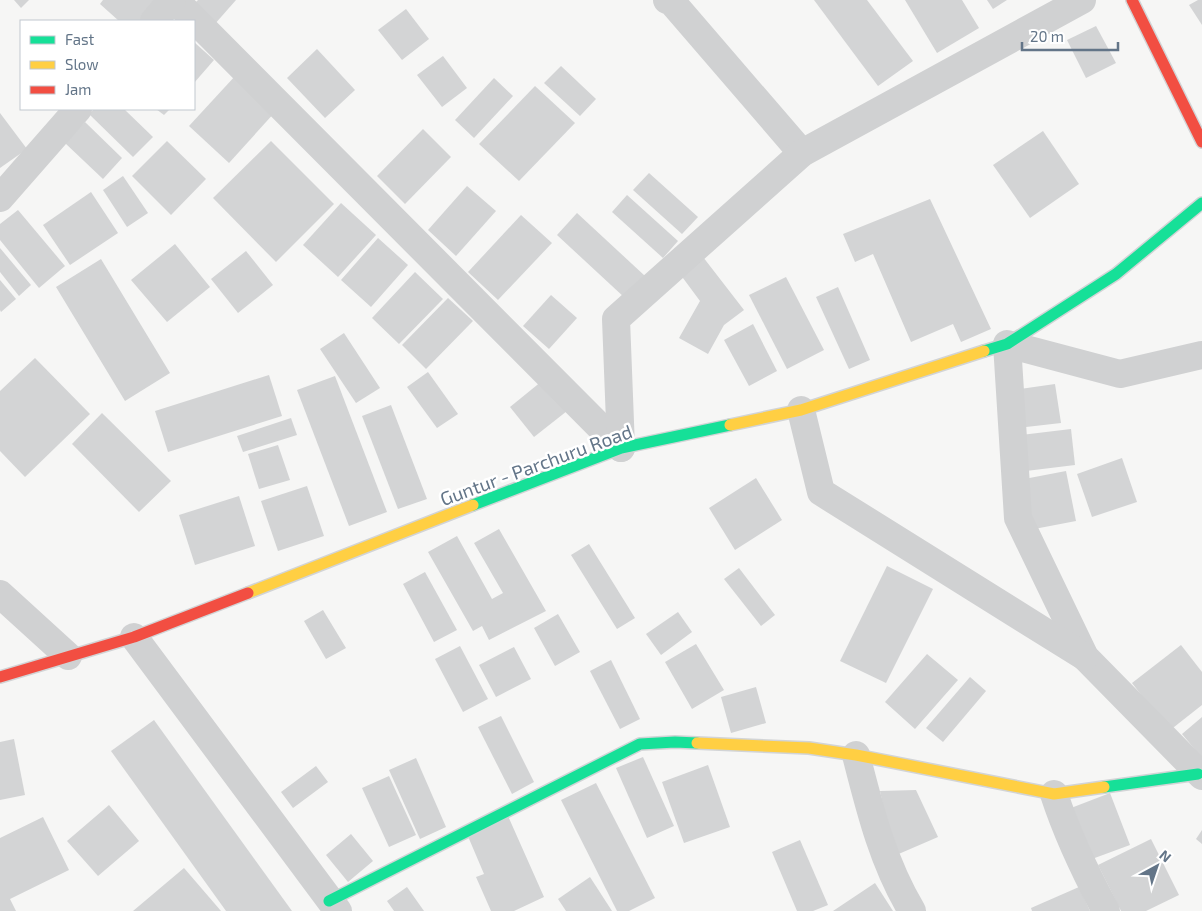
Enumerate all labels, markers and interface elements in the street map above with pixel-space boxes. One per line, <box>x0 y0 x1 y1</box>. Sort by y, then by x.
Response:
legend <box>20 20 195 110</box>
scale bar <box>1022 20 1118 52</box>
text: 20 m <box>1030 27 1064 45</box>
text: Fast <box>65 30 95 48</box>
text: Slow <box>65 55 99 73</box>
text: Jam <box>65 80 91 98</box>
street label: Guntur - Parchuru Road <box>437 419 635 510</box>
north arrow <box>1132 841 1182 891</box>
text: N <box>1156 846 1175 865</box>

